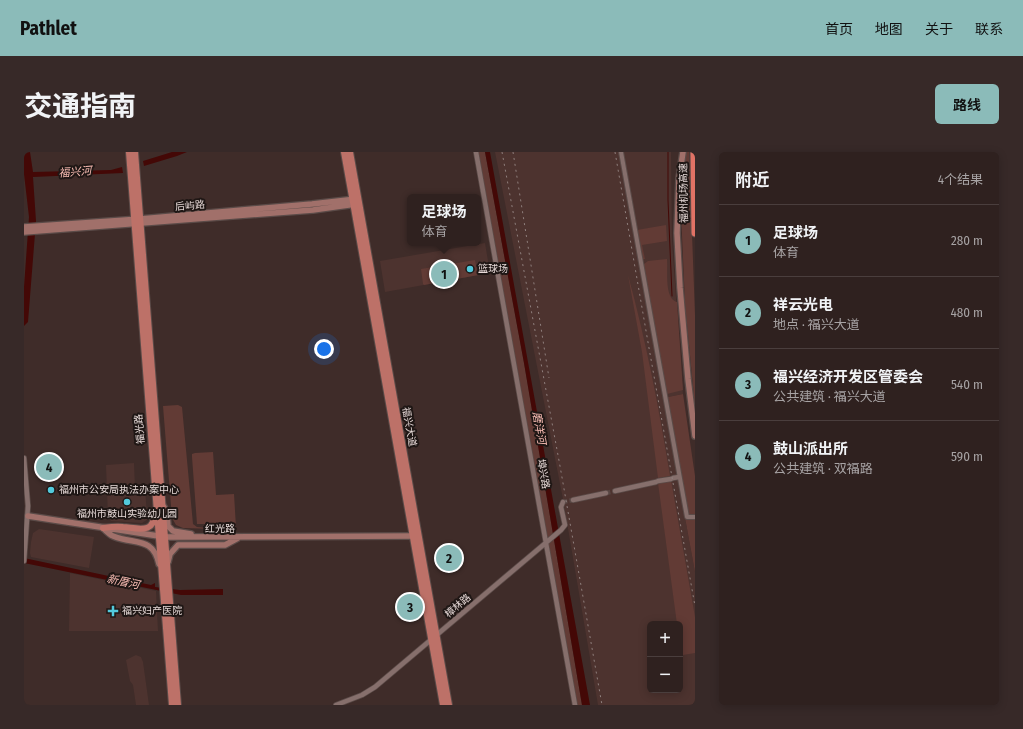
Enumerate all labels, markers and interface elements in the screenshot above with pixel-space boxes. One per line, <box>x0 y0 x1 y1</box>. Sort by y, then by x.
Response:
text: Pathlet <box>20 17 77 40</box>
text: 首页 <box>825 21 853 38</box>
text: 地图 <box>875 21 903 38</box>
text: 关于 <box>925 21 953 38</box>
text: 联系 <box>975 21 1003 38</box>
button: 路线 <box>935 84 999 124</box>
text: 交通指南 <box>24 90 136 123</box>
street label: 福州机场高速 <box>677 163 691 223</box>
water label: 福兴河 <box>58 164 94 180</box>
text: 附近 <box>735 170 769 191</box>
text: 4个结果 <box>938 172 983 187</box>
popup <box>407 194 481 246</box>
street label: 后屿路 <box>175 199 205 213</box>
text: 足球场 <box>421 203 467 221</box>
text: 体育 <box>421 224 448 239</box>
text: 足球场 <box>773 224 818 242</box>
text: 1 <box>745 233 751 248</box>
text: 280 m <box>951 233 983 248</box>
text: 体育 <box>773 245 799 260</box>
pin: 1 <box>431 259 457 289</box>
place label: 篮球场 <box>478 263 508 275</box>
marker: 篮球场 <box>465 264 475 274</box>
text: 祥云光电 <box>773 296 833 314</box>
text: 2 <box>745 305 751 320</box>
text: 480 m <box>950 305 983 320</box>
text: 地点 · 福兴大道 <box>773 317 860 332</box>
your location <box>314 339 334 359</box>
text: 福兴经济开发区管委会 <box>773 368 923 386</box>
text: 3 <box>745 377 751 392</box>
text: 540 m <box>951 377 983 392</box>
text: 公共建筑 · 福兴大道 <box>773 389 886 404</box>
street label: 福兴大道 <box>400 406 418 448</box>
water label: 磨洋河 <box>530 411 549 447</box>
street label: 福光路 <box>133 414 147 444</box>
text: 鼓山派出所 <box>773 440 848 458</box>
text: 4 <box>745 449 751 464</box>
text: 590 m <box>951 449 983 464</box>
pin: 4 <box>36 452 62 482</box>
street label: 埠兴路 <box>534 458 552 490</box>
text: 公共建筑 · 双福路 <box>773 461 873 476</box>
place label: 福州市公安局执法办案中心 <box>59 484 179 496</box>
marker: 福州市公安局执法办案中心 <box>46 485 56 495</box>
marker: 福州市鼓山实验幼儿园 <box>122 497 132 507</box>
place label: 福州市鼓山实验幼儿园 <box>77 508 177 520</box>
street label: 红光路 <box>205 523 235 535</box>
pin: 2 <box>436 543 462 573</box>
water label: 新厝河 <box>106 572 142 592</box>
pin: 3 <box>397 592 423 622</box>
street label: 樟林路 <box>443 592 473 620</box>
marker: 福兴妇产医院 <box>107 605 119 617</box>
place label: 福兴妇产医院 <box>122 605 182 617</box>
map controls <box>647 621 683 693</box>
button: + <box>647 621 683 657</box>
button: − <box>647 657 683 693</box>

